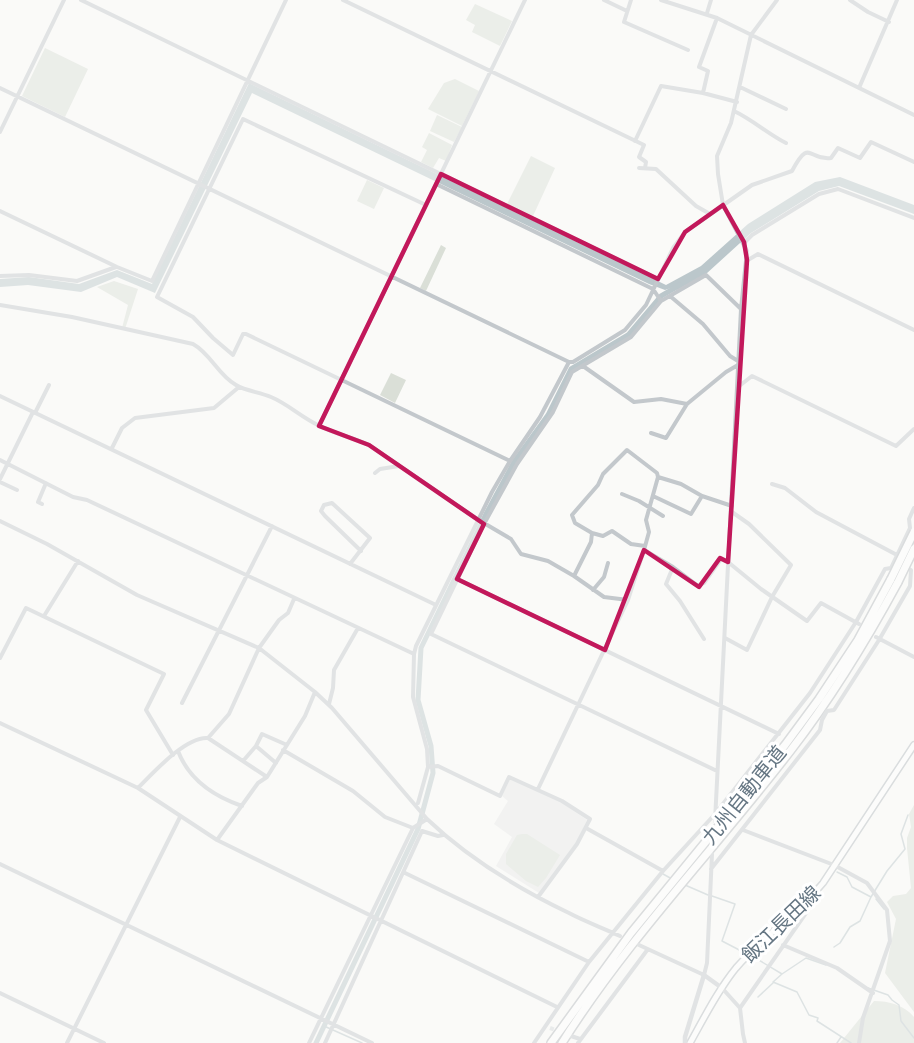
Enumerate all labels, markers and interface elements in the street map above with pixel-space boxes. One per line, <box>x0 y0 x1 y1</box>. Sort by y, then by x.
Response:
street label: 九州自動車道 <box>696 740 792 850</box>
street label: 飯江長田線 <box>736 880 826 968</box>

